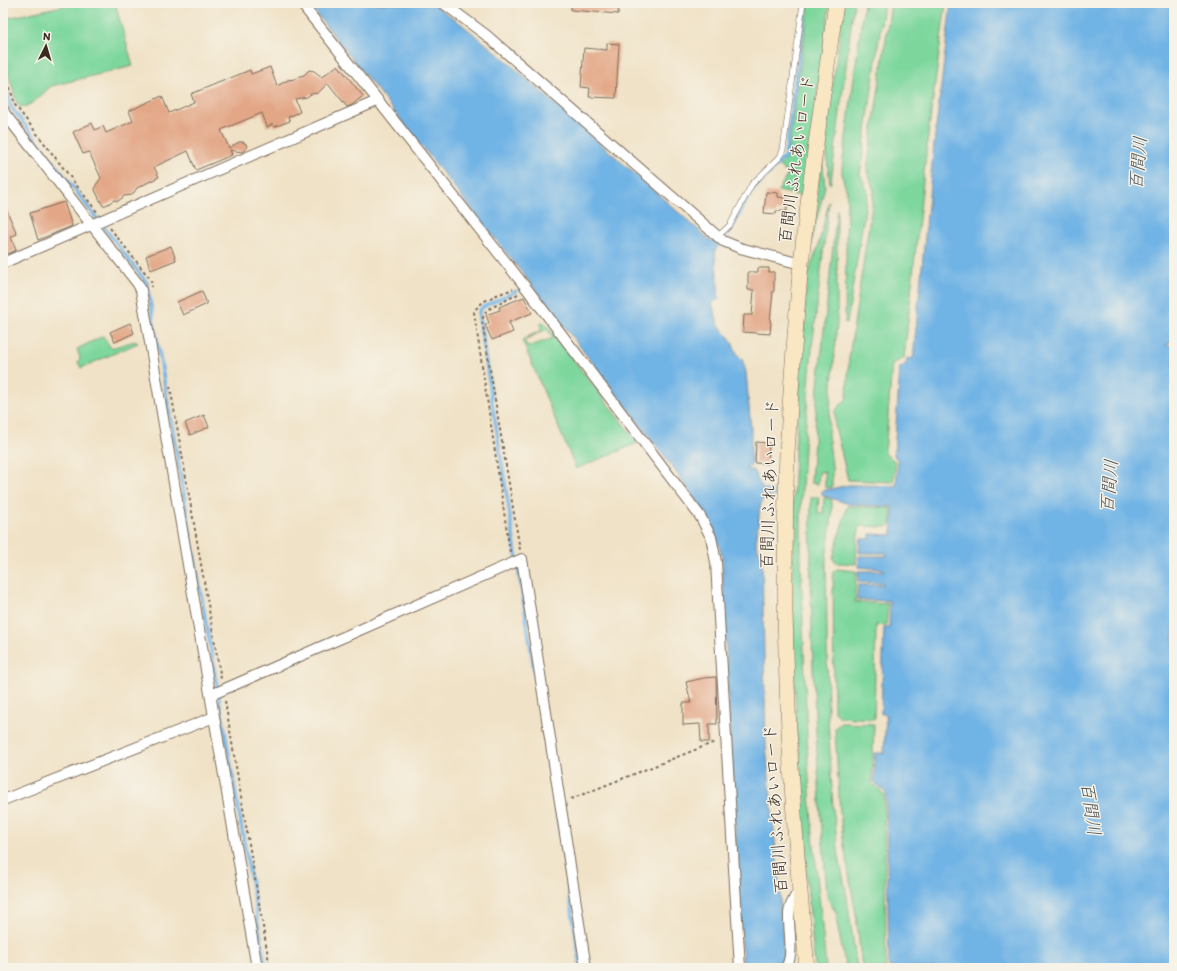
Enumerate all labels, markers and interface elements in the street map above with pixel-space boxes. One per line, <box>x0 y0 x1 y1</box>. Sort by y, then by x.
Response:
north arrow <box>26 26 66 66</box>
text: N <box>43 30 51 43</box>
street label: 百間川ふれあいロード <box>774 73 818 245</box>
water label: 百間川 <box>1125 135 1151 191</box>
street label: 百間川ふれあいロード <box>756 399 782 569</box>
water label: 百間川 <box>1096 458 1122 514</box>
street label: 百間川ふれあいロード <box>759 724 791 894</box>
water label: 百間川 <box>1076 781 1106 837</box>

